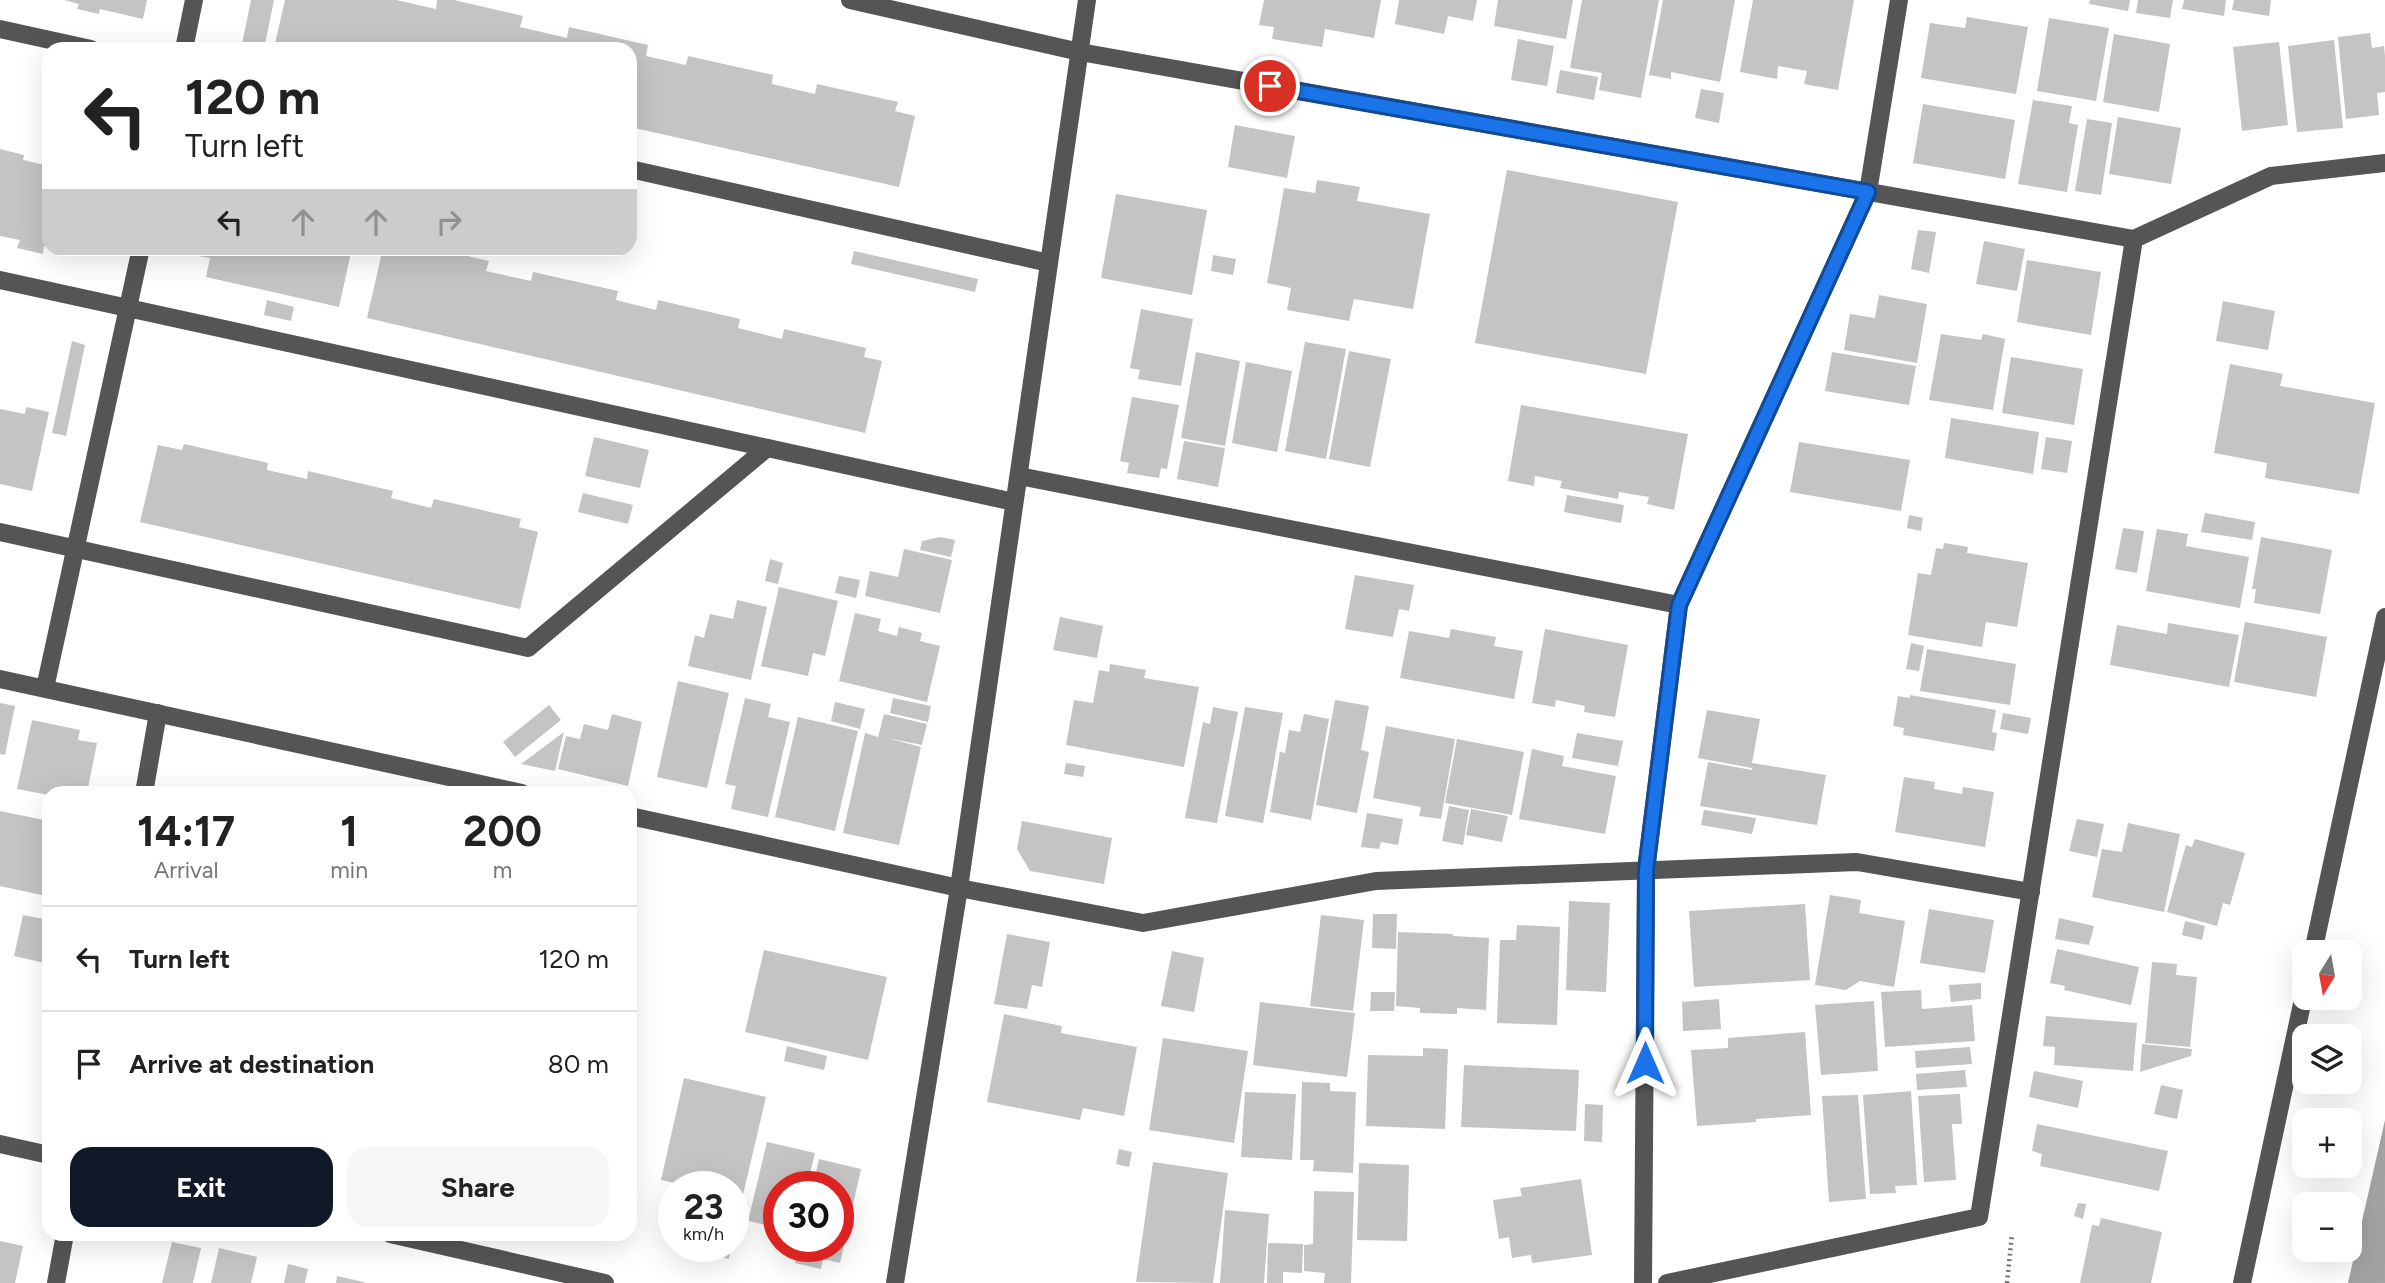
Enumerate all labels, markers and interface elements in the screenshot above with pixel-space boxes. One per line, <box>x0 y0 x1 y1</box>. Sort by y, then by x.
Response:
pin <box>1240 56 1300 116</box>
text: 120 m <box>185 67 320 126</box>
icon: arrive <box>1251 67 1289 105</box>
icon: left <box>70 70 161 161</box>
text: Turn left <box>185 127 304 165</box>
icon: left <box>211 203 249 241</box>
icon: ahead <box>284 203 322 241</box>
icon: ahead <box>357 203 395 241</box>
icon: right <box>430 203 468 241</box>
text: 14:17 <box>137 806 235 857</box>
text: 1 <box>340 806 358 857</box>
text: 200 <box>463 806 542 857</box>
text: Arrival <box>154 856 219 884</box>
text: min <box>330 856 368 884</box>
text: m <box>493 856 512 884</box>
icon: left <box>70 940 108 978</box>
north arrow <box>2292 940 2362 1010</box>
map controls <box>2292 940 2362 1262</box>
text: Turn left <box>129 943 230 975</box>
text: 120 m <box>539 943 609 975</box>
button: layers <box>2292 1024 2362 1094</box>
position arrow <box>1608 1026 1682 1100</box>
icon: arrive <box>70 1045 108 1083</box>
text: Arrive at destination <box>129 1048 374 1080</box>
text: 80 m <box>548 1048 609 1080</box>
button: + <box>2292 1108 2362 1178</box>
button: Exit <box>70 1147 333 1227</box>
button: Share <box>347 1147 609 1227</box>
speed limit sign: 30 <box>763 1171 854 1262</box>
text: 23 <box>684 1186 723 1228</box>
button: − <box>2292 1192 2362 1262</box>
text: km/h <box>683 1223 724 1245</box>

